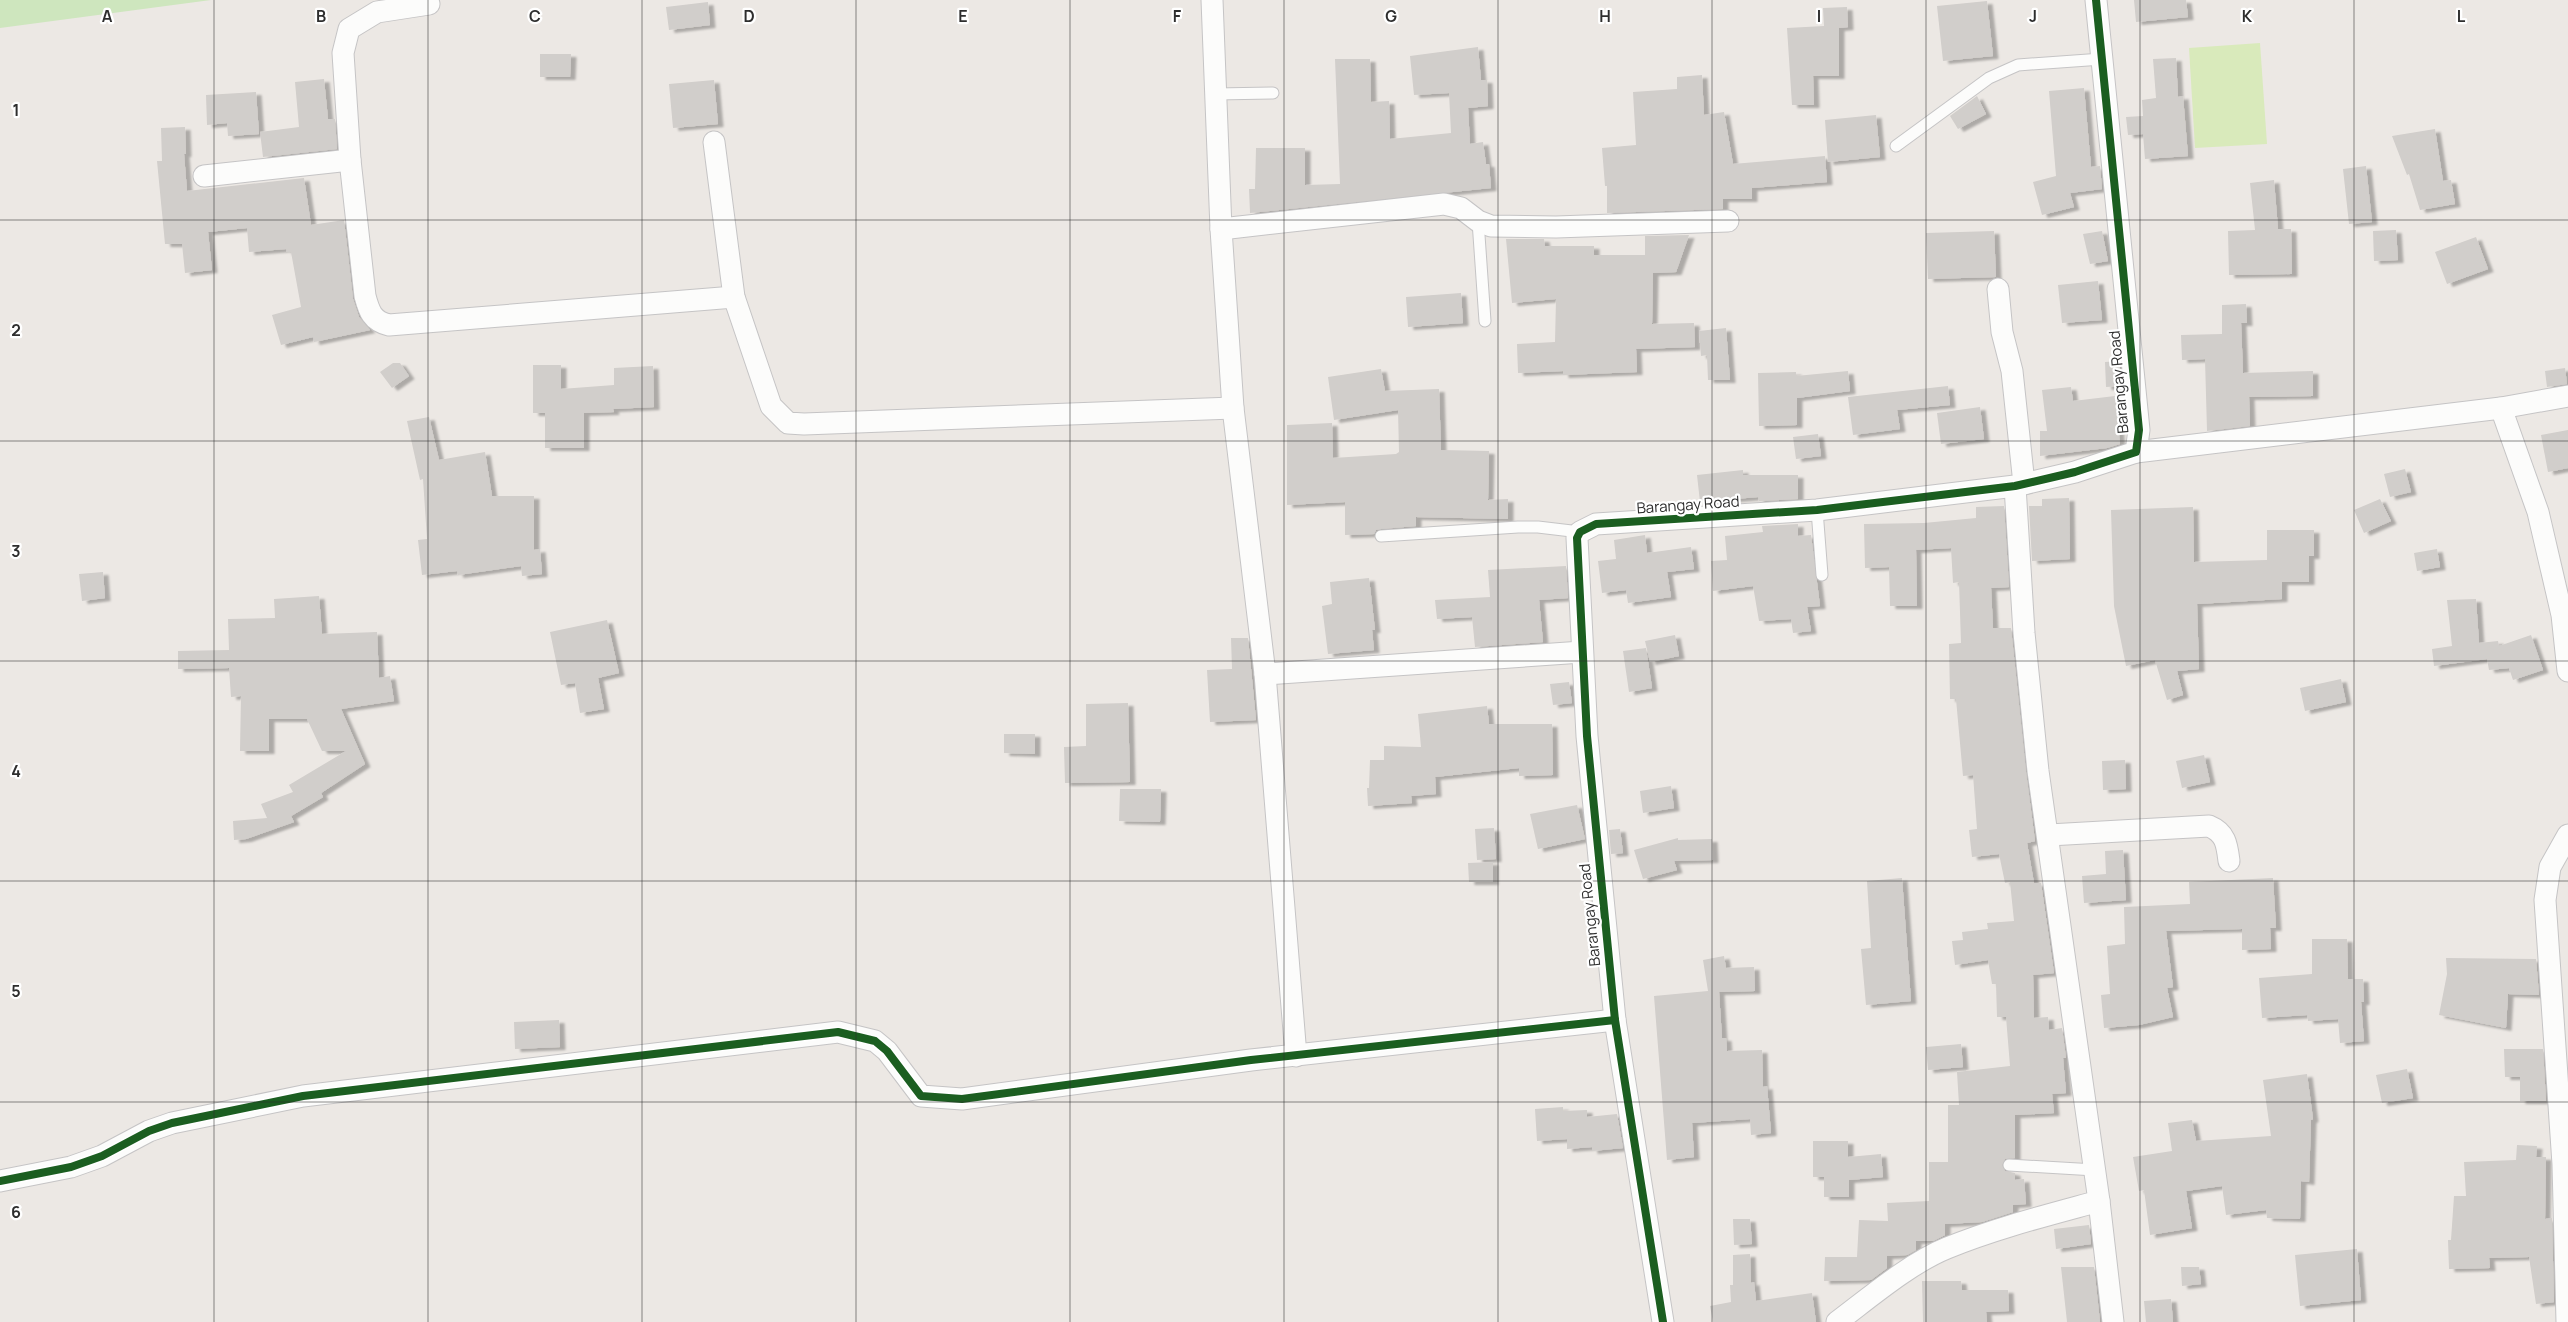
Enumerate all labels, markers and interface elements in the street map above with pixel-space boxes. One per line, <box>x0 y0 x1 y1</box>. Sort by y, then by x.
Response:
text: A <box>102 5 113 27</box>
text: B <box>316 5 326 27</box>
text: C <box>529 5 541 27</box>
text: D <box>743 5 755 27</box>
text: E <box>958 5 968 27</box>
text: F <box>1173 5 1182 27</box>
text: G <box>1385 5 1397 27</box>
text: H <box>1599 5 1611 27</box>
text: I <box>1817 5 1821 27</box>
text: J <box>2029 5 2037 27</box>
text: K <box>2242 5 2253 27</box>
text: L <box>2457 5 2466 27</box>
text: 1 <box>12 99 20 121</box>
text: 2 <box>11 319 21 341</box>
street label: Barangay Road <box>2104 330 2133 434</box>
street label: Barangay Road <box>1636 490 1740 519</box>
text: 3 <box>11 540 21 562</box>
text: 4 <box>11 760 21 782</box>
street label: Barangay Road <box>1574 863 1605 967</box>
text: 5 <box>11 980 21 1002</box>
text: 6 <box>11 1201 21 1223</box>

